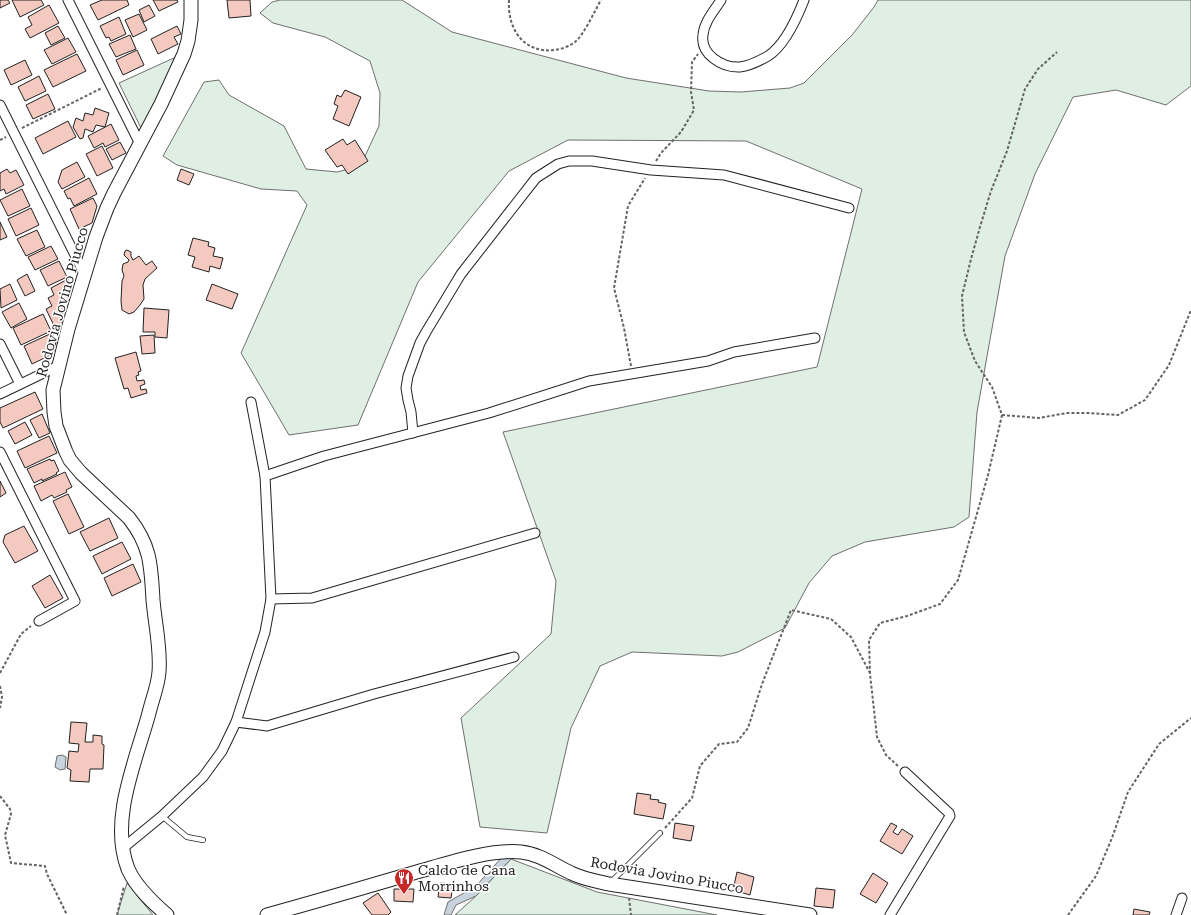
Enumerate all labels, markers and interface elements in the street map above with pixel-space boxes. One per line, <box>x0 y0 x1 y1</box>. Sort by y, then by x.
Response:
street label: Rodovia Jovino Piucco <box>33 225 91 379</box>
street label: Rodovia Jovino Piucco <box>589 854 745 896</box>
place label: Caldo de Cana Morrinhos <box>418 862 516 894</box>
restaurant icon: Caldo de Cana Morrinhos <box>393 867 415 895</box>

